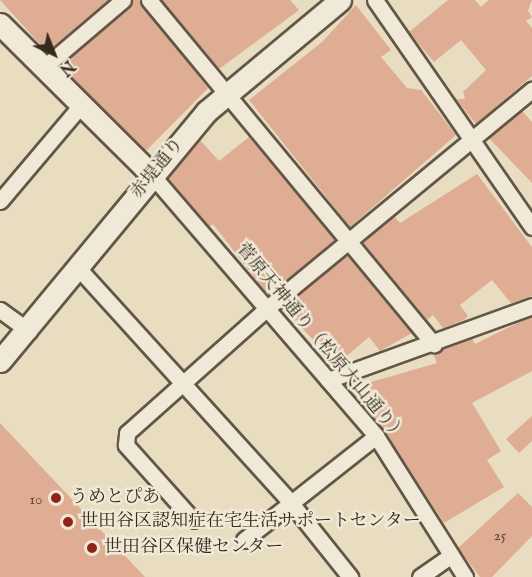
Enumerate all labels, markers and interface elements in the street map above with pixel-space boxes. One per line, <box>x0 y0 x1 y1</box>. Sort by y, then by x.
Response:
north arrow <box>24 24 84 84</box>
text: N <box>54 55 78 79</box>
street label: 赤堤通り <box>127 134 189 204</box>
street label: 菅原天神通り（松原大山通り） <box>231 240 409 446</box>
place label: うめとぴあ <box>70 487 160 509</box>
marker: うめとぴあ <box>47 489 65 507</box>
house number: 10 <box>30 491 42 509</box>
place label: 世田谷区認知症在宅生活サポートセンター <box>80 511 422 533</box>
marker: 世田谷区認知症在宅生活サポートセンター <box>61 515 75 529</box>
house number: 25 <box>494 527 506 545</box>
place label: 世田谷区保健センター <box>104 537 284 559</box>
marker: 世田谷区保健センター <box>85 541 99 555</box>

